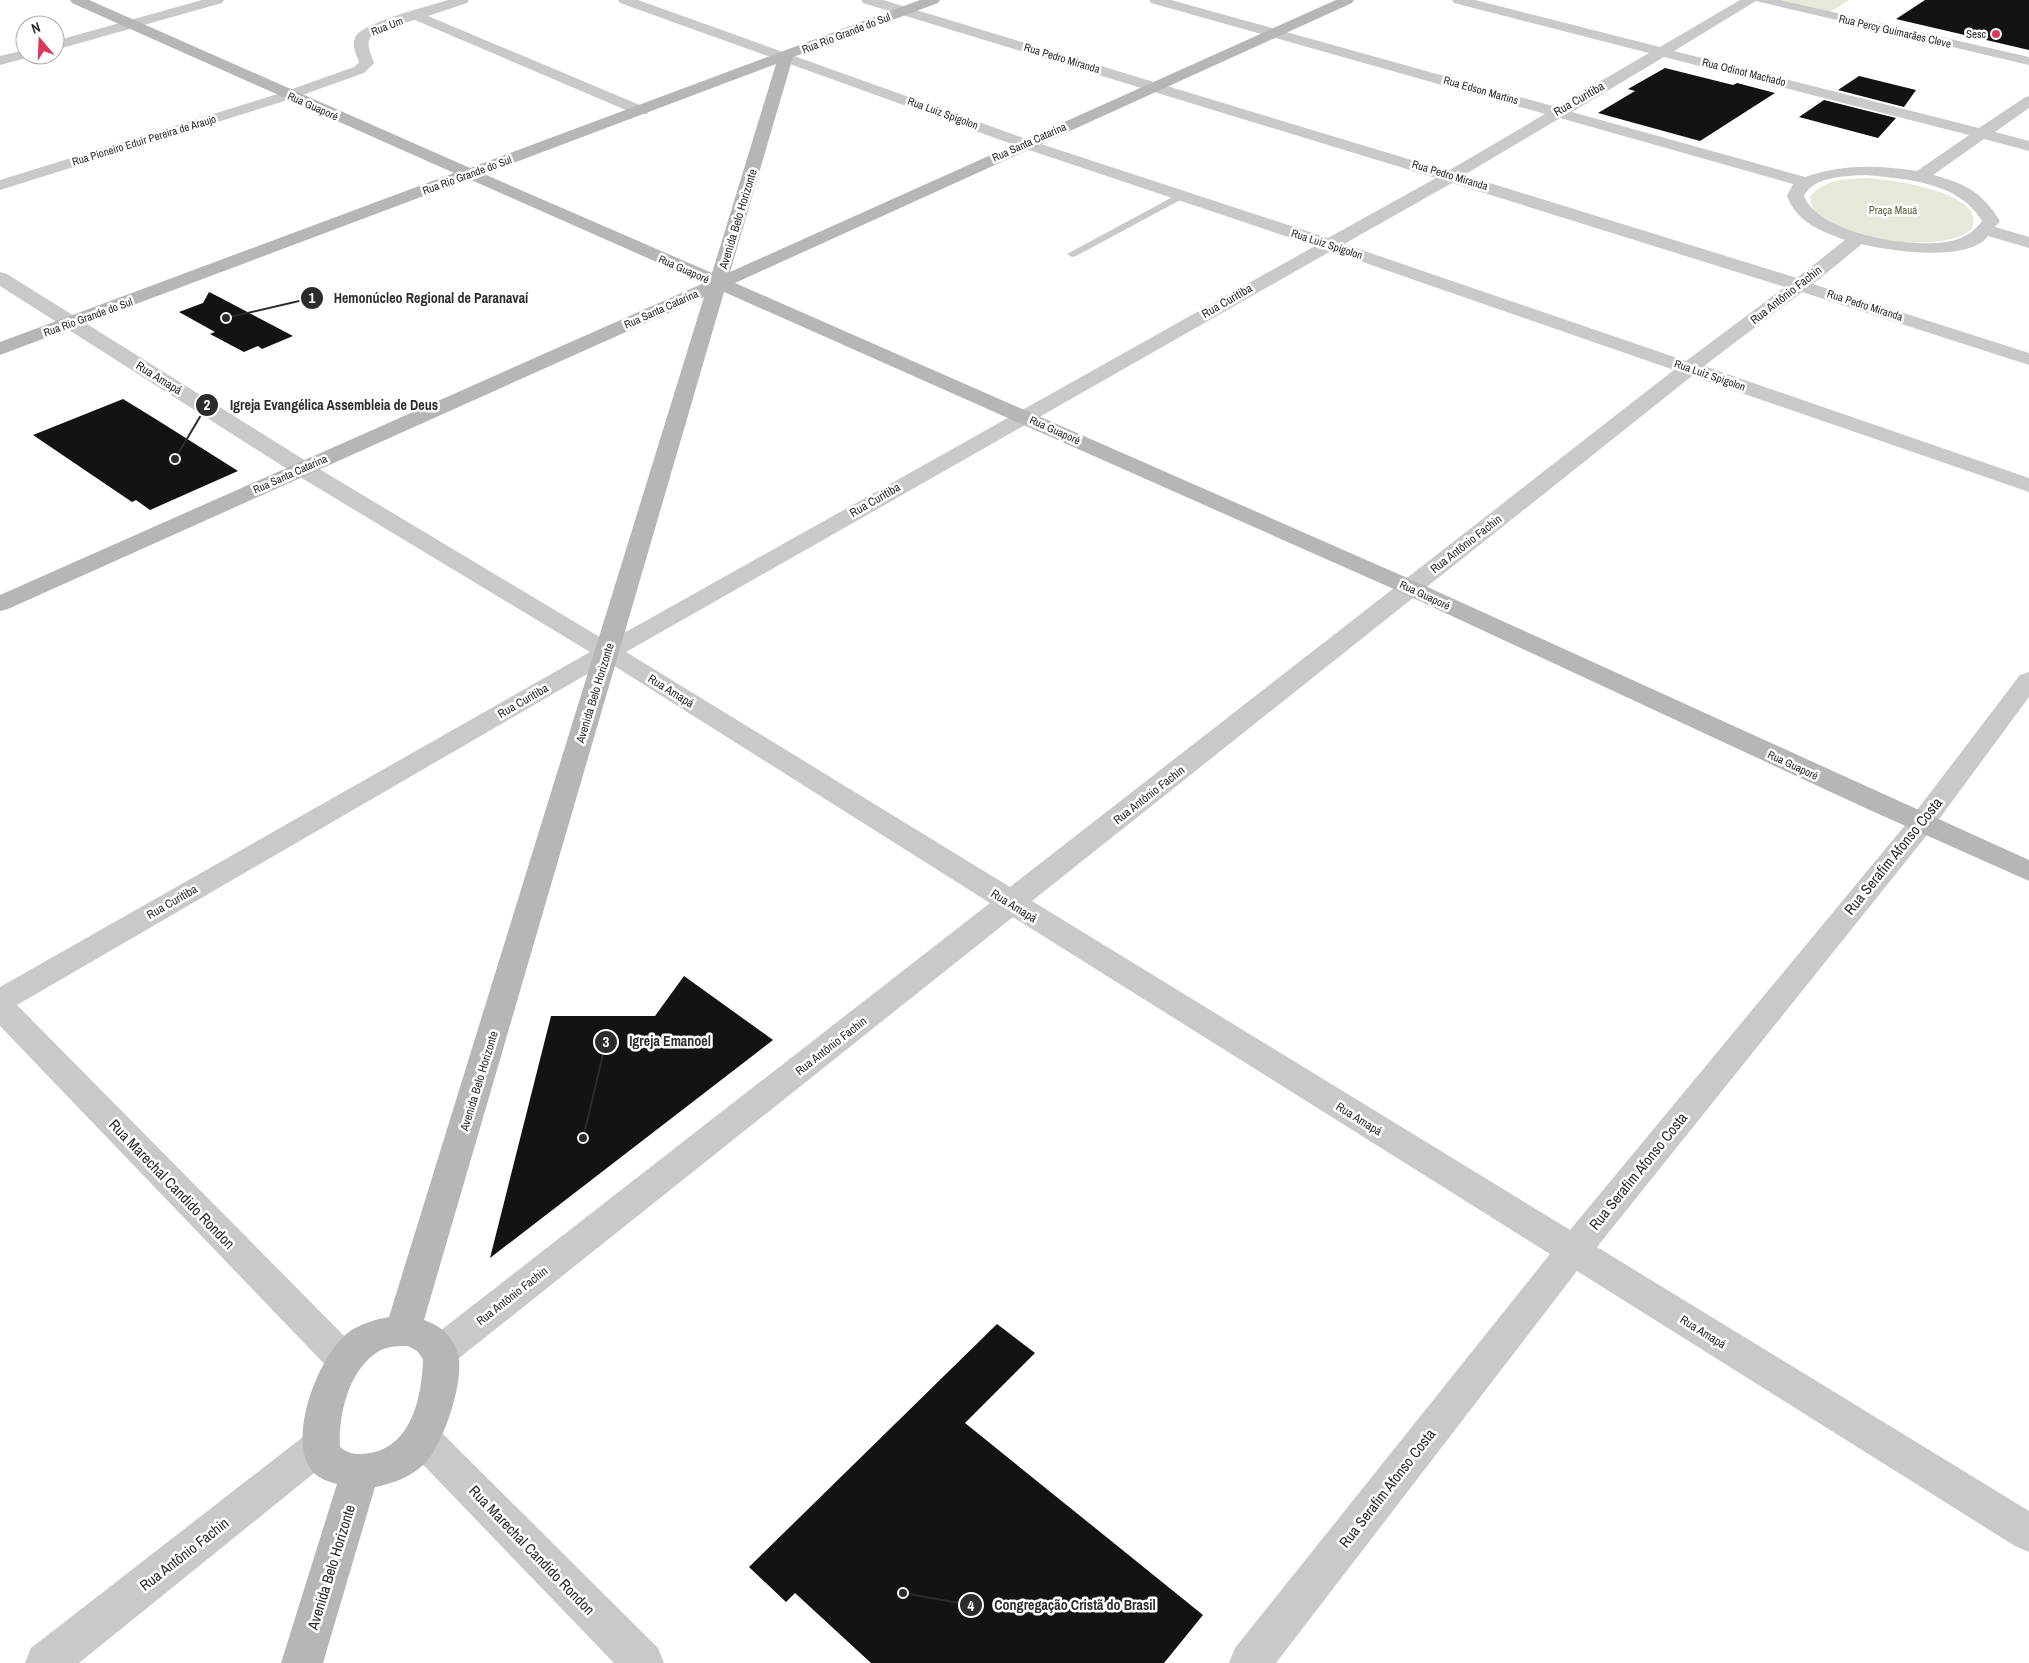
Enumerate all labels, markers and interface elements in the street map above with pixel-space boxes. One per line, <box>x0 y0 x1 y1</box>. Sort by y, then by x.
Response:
street label: Rua Rio Grande do Sul <box>800 10 892 56</box>
street label: Rua Percy Guimarães Cleve <box>1837 11 1953 51</box>
street label: Rua Um <box>369 14 405 38</box>
north arrow <box>15 15 65 65</box>
text: N <box>29 18 43 38</box>
place label: Sesc <box>1966 27 1986 41</box>
marker: Sesc <box>1990 28 2002 40</box>
street label: Rua Pedro Miranda <box>1022 40 1102 76</box>
street label: Rua Odinot Machado <box>1701 55 1787 89</box>
street label: Rua Edson Martins <box>1442 73 1521 108</box>
street label: Rua Curitiba <box>1551 78 1608 120</box>
street label: Rua Guaporé <box>285 89 341 123</box>
street label: Rua Luiz Spigolon <box>906 94 980 132</box>
street label: Rua Pioneiro Eduir Pereira de Araujo <box>70 111 218 169</box>
street label: Rua Santa Catarina <box>990 119 1068 165</box>
street label: Rua Rio Grande do Sul <box>421 152 513 198</box>
street label: Rua Pedro Miranda <box>1410 157 1490 193</box>
street label: Avenida Belo Horizonte <box>715 167 761 272</box>
park label: Praça Mauá <box>1869 203 1917 217</box>
street label: Rua Luiz Spigolon <box>1290 226 1364 262</box>
street label: Rua Guaporé <box>656 252 712 286</box>
street label: Rua Antônio Fachin <box>1747 262 1825 328</box>
street label: Rua Curitiba <box>1199 280 1256 322</box>
callout: Hemonúcleo Regional de Paranavaí <box>299 284 539 313</box>
street label: Rua Santa Catarina <box>622 286 700 332</box>
street label: Rua Pedro Miranda <box>1825 286 1905 324</box>
text: 1 <box>309 287 316 308</box>
text: Hemonúcleo Regional de Paranavaí <box>334 289 529 307</box>
street label: Rua Rio Grande do Sul <box>42 294 134 340</box>
street label: Rua Luiz Spigolon <box>1673 356 1747 394</box>
street label: Rua Amapá <box>133 358 185 399</box>
callout: Igreja Evangélica Assembleia de Deus <box>195 390 448 419</box>
text: 2 <box>204 394 211 415</box>
text: Igreja Evangélica Assembleia de Deus <box>230 396 438 414</box>
street label: Rua Guaporé <box>1027 413 1083 447</box>
street label: Rua Santa Catarina <box>251 451 329 497</box>
street label: Rua Curitiba <box>847 479 904 521</box>
street label: Rua Antônio Fachin <box>1427 511 1505 577</box>
street label: Rua Guaporé <box>1398 577 1452 613</box>
street label: Avenida Belo Horizonte <box>572 641 618 746</box>
street label: Rua Amapá <box>645 671 697 712</box>
street label: Rua Curitiba <box>495 680 552 722</box>
street label: Rua Guaporé <box>1766 747 1820 783</box>
street label: Rua Antônio Fachin <box>1110 762 1188 828</box>
street label: Rua Serafim Afonso Costa <box>1839 793 1947 919</box>
street label: Rua Curitiba <box>144 881 201 923</box>
street label: Rua Amapá <box>988 886 1040 927</box>
street label: Rua Antônio Fachin <box>792 1013 870 1079</box>
callout: Igreja Emanoel <box>594 1027 721 1056</box>
street label: Avenida Belo Horizonte <box>456 1029 502 1134</box>
text: 3 <box>603 1031 610 1052</box>
text: Igreja Emanoel <box>629 1032 711 1050</box>
street label: Rua Amapá <box>1333 1099 1385 1140</box>
street label: Rua Serafim Afonso Costa <box>1584 1108 1692 1234</box>
street label: Rua Marechal Candido Rondon <box>104 1114 240 1254</box>
street label: Rua Antônio Fachin <box>473 1263 551 1329</box>
street label: Rua Amapá <box>1677 1312 1729 1353</box>
street label: Rua Serafim Afonso Costa <box>1334 1424 1440 1552</box>
street label: Rua Marechal Candido Rondon <box>464 1480 600 1620</box>
street label: Avenida Belo Horizonte <box>302 1502 360 1633</box>
street label: Rua Antônio Fachin <box>135 1512 233 1596</box>
callout: Congregação Cristã do Brasil <box>959 1591 1165 1620</box>
text: 4 <box>968 1595 975 1616</box>
text: Congregação Cristã do Brasil <box>994 1596 1156 1614</box>

